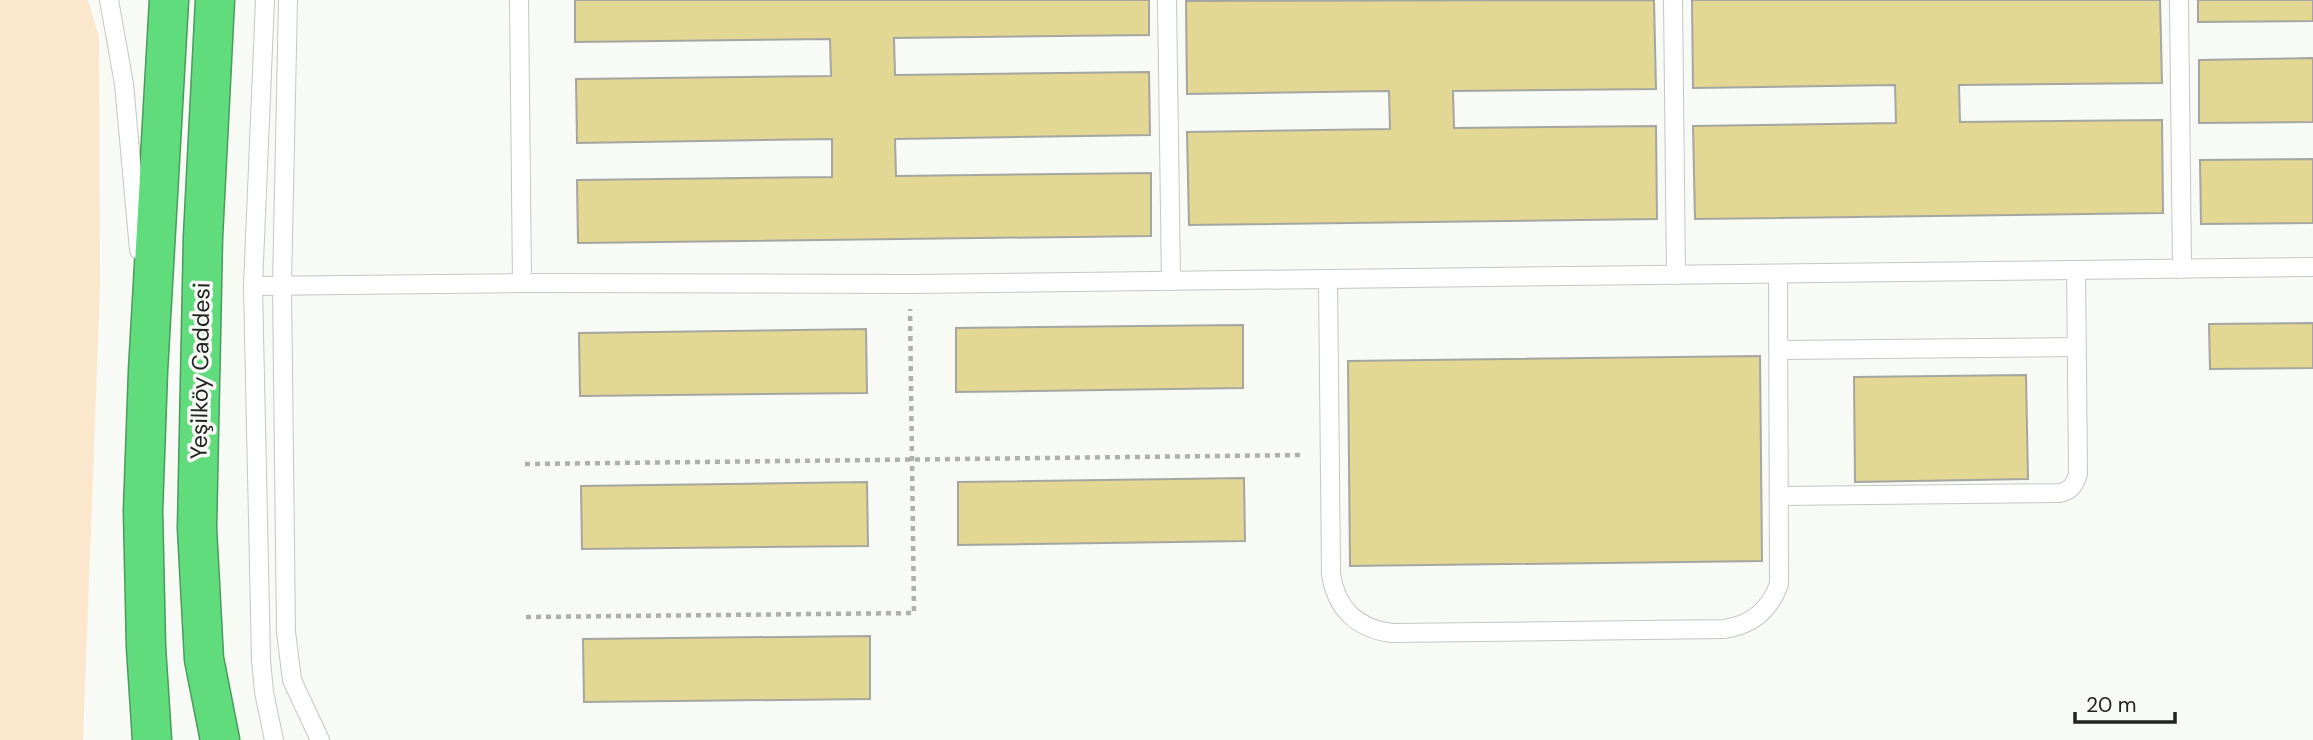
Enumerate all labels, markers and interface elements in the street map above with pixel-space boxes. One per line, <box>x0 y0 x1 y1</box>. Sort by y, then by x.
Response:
street label: Yeşilköy Caddesi <box>183 282 217 460</box>
scale bar <box>2075 680 2175 724</box>
text: 20 m <box>2086 691 2137 719</box>

